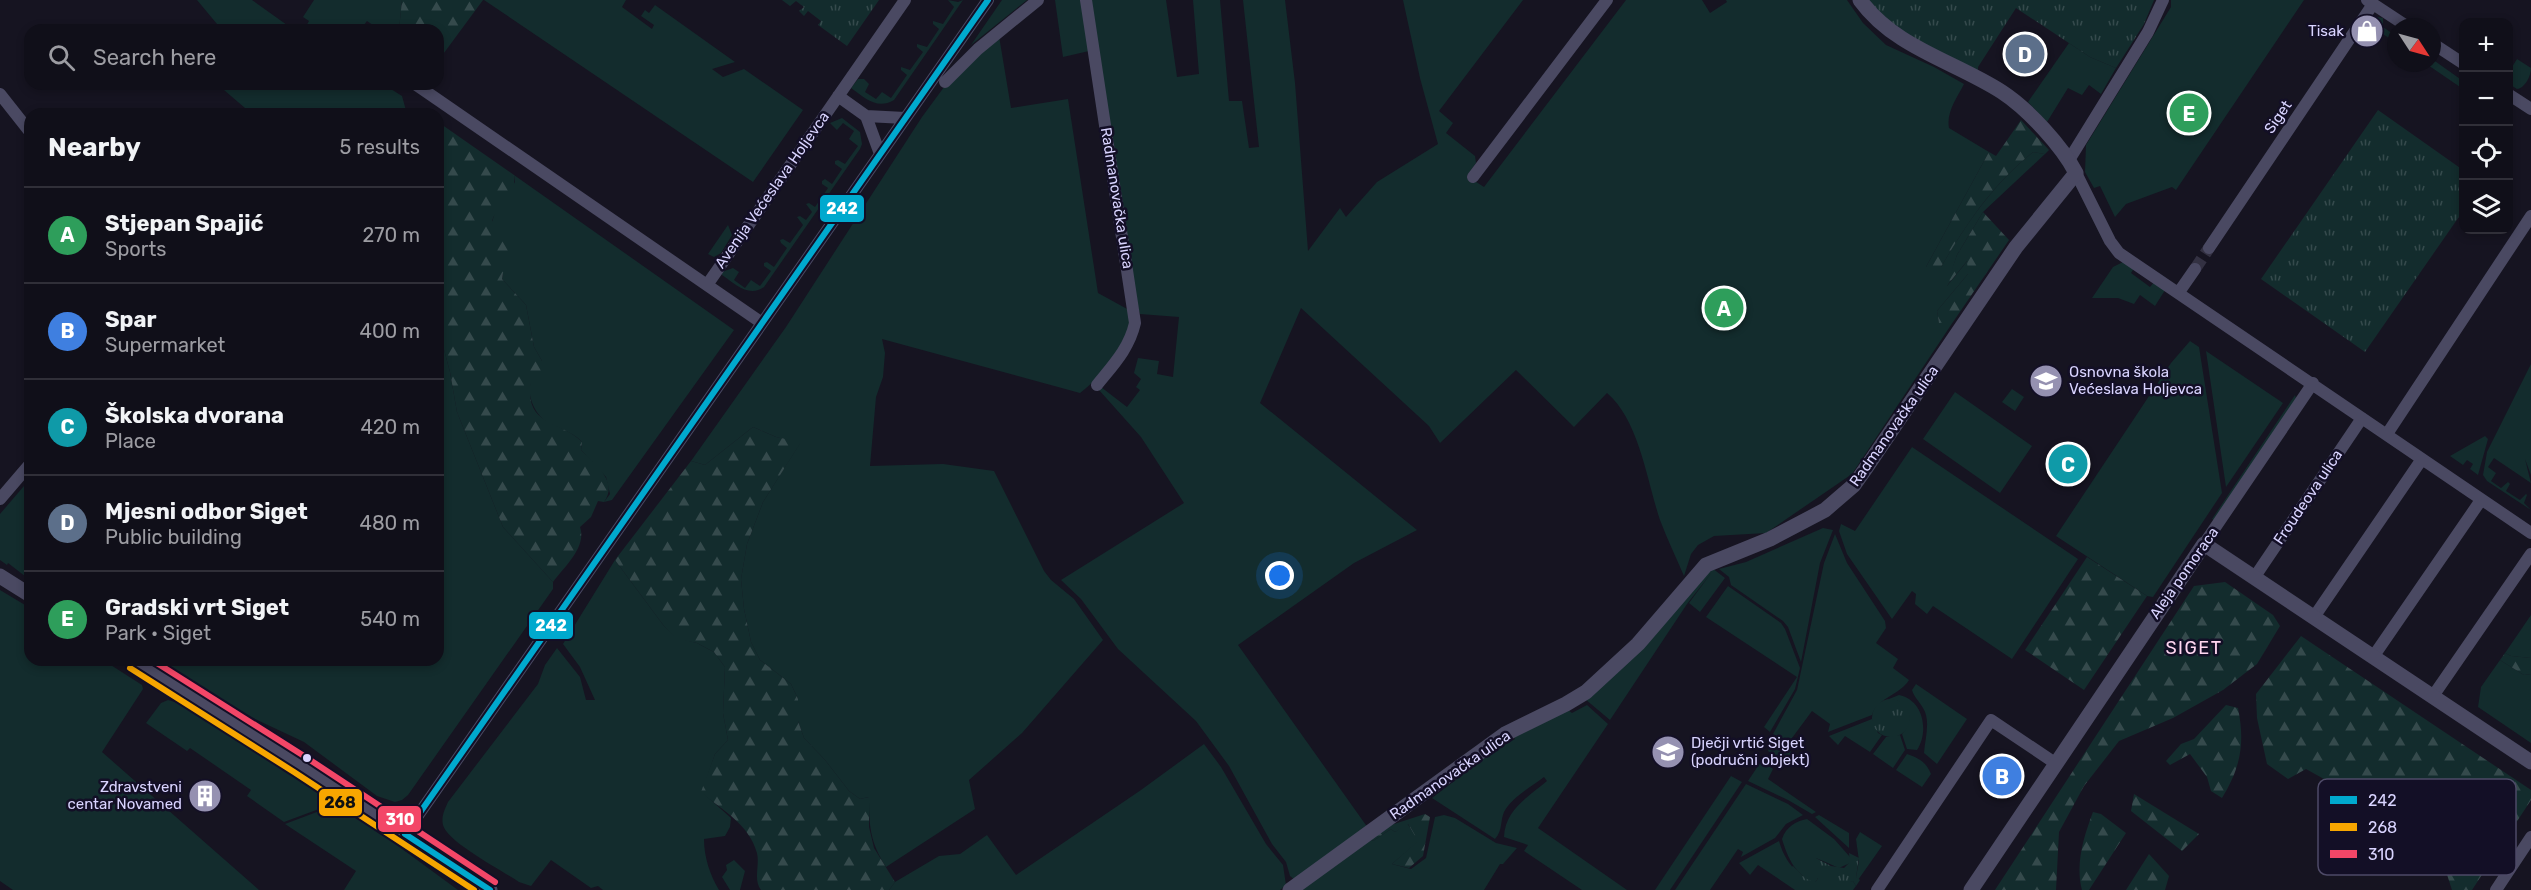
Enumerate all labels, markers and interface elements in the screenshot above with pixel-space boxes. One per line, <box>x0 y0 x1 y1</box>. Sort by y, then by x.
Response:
shop icon: Tisak <box>2349 13 2385 49</box>
north arrow <box>2387 18 2441 72</box>
map controls <box>2459 18 2513 234</box>
button: + <box>2459 18 2513 72</box>
place label: Tisak <box>2308 22 2344 40</box>
search box <box>24 24 444 90</box>
pin: D <box>2006 32 2044 76</box>
icon: search <box>45 41 78 74</box>
text: Search here <box>93 44 216 71</box>
button: − <box>2459 72 2513 126</box>
pin: E <box>2170 90 2208 136</box>
street label: Siget <box>2260 97 2296 137</box>
street label: Avenija Većeslava Holjevca <box>711 108 833 272</box>
street label: Radmanovačka ulica <box>1097 126 1137 270</box>
button: locate <box>2459 126 2513 180</box>
text: Nearby <box>48 132 141 163</box>
text: 5 results <box>339 135 420 159</box>
button: layers <box>2459 180 2513 234</box>
line badge: 242 <box>819 194 865 223</box>
text: 242 <box>826 199 858 218</box>
text: Stjepan Spajić <box>105 210 263 237</box>
text: A <box>60 223 75 247</box>
text: 270 m <box>363 223 420 247</box>
text: Sports <box>105 237 166 261</box>
pin: A <box>1704 286 1744 330</box>
text: Spar <box>105 306 156 333</box>
text: B <box>60 319 75 343</box>
text: 400 m <box>360 319 420 343</box>
text: Supermarket <box>105 333 225 357</box>
street label: Radmanovačka ulica <box>1846 362 1942 490</box>
school or university icon: Osnovna škola Većeslava Holjevca <box>2028 363 2064 399</box>
place label: Osnovna škola Većeslava Holjevca <box>2069 363 2202 398</box>
text: Školska dvorana <box>105 402 284 429</box>
text: C <box>60 415 75 439</box>
text: 420 m <box>360 415 420 439</box>
text: Place <box>105 429 156 453</box>
pin: C <box>2048 442 2088 486</box>
street label: Froudeova ulica <box>2270 446 2346 548</box>
text: Mjesni odbor Siget <box>105 498 308 525</box>
text: D <box>60 511 75 535</box>
text: 480 m <box>359 511 420 535</box>
street label: Aleja pomoraca <box>2146 524 2222 622</box>
text: Public building <box>105 525 242 549</box>
your location <box>1265 561 1294 590</box>
text: Gradski vrt Siget <box>105 594 289 621</box>
text: E <box>61 607 74 631</box>
text: 540 m <box>360 607 420 631</box>
line badge: 242 <box>528 611 574 640</box>
text: 242 <box>535 616 567 635</box>
text: Park · Siget <box>105 621 211 645</box>
district label: SIGET <box>2165 637 2223 659</box>
street label: Radmanovačka ulica <box>1386 727 1514 823</box>
school or university icon: Dječji vrtić Siget (područni objekt) <box>1650 734 1686 770</box>
place label: Dječji vrtić Siget (područni objekt) <box>1691 734 1810 769</box>
unlabelled marker <box>301 752 313 764</box>
pin: B <box>1982 754 2022 798</box>
place label: Zdravstveni centar Novamed <box>67 778 182 813</box>
building icon: Zdravstveni centar Novamed <box>187 778 223 814</box>
legend <box>2318 779 2516 875</box>
line badge: 268 <box>318 788 363 817</box>
text: 242 <box>2368 791 2397 810</box>
text: 268 <box>324 793 356 812</box>
line badge: 310 <box>377 805 422 833</box>
text: 310 <box>385 810 415 829</box>
text: 268 <box>2368 818 2397 837</box>
text: 310 <box>2368 845 2394 864</box>

